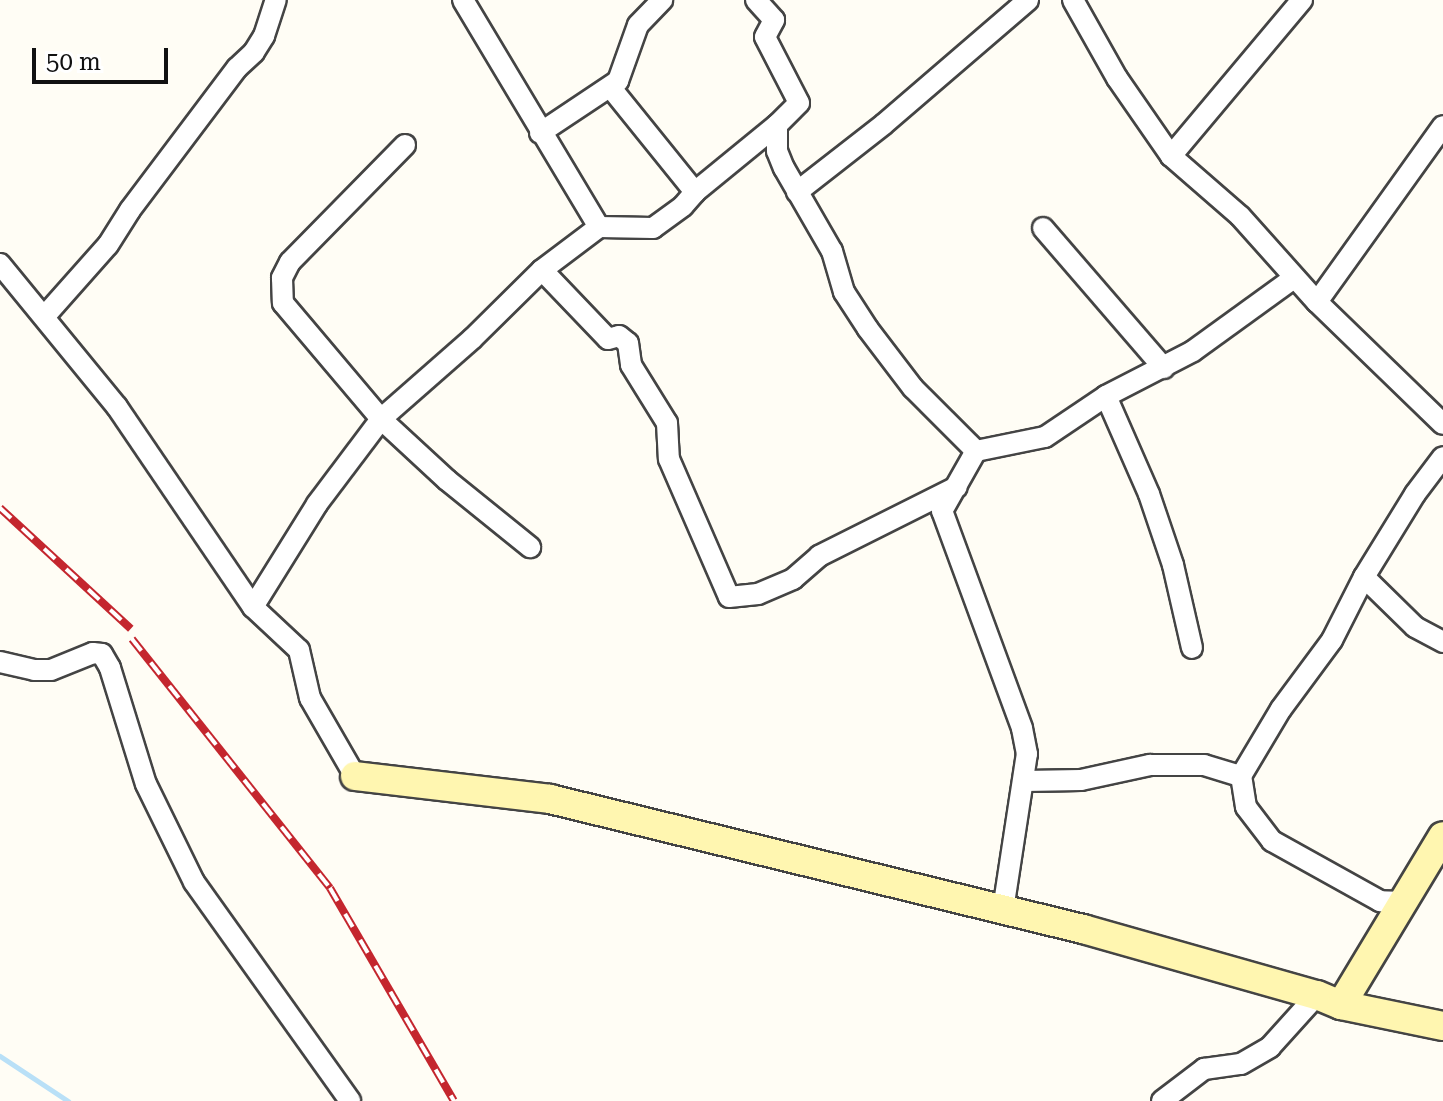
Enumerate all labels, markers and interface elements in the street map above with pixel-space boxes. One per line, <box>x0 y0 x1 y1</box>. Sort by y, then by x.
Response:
scale bar <box>36 32 172 82</box>
text: 50 m <box>46 48 101 76</box>

